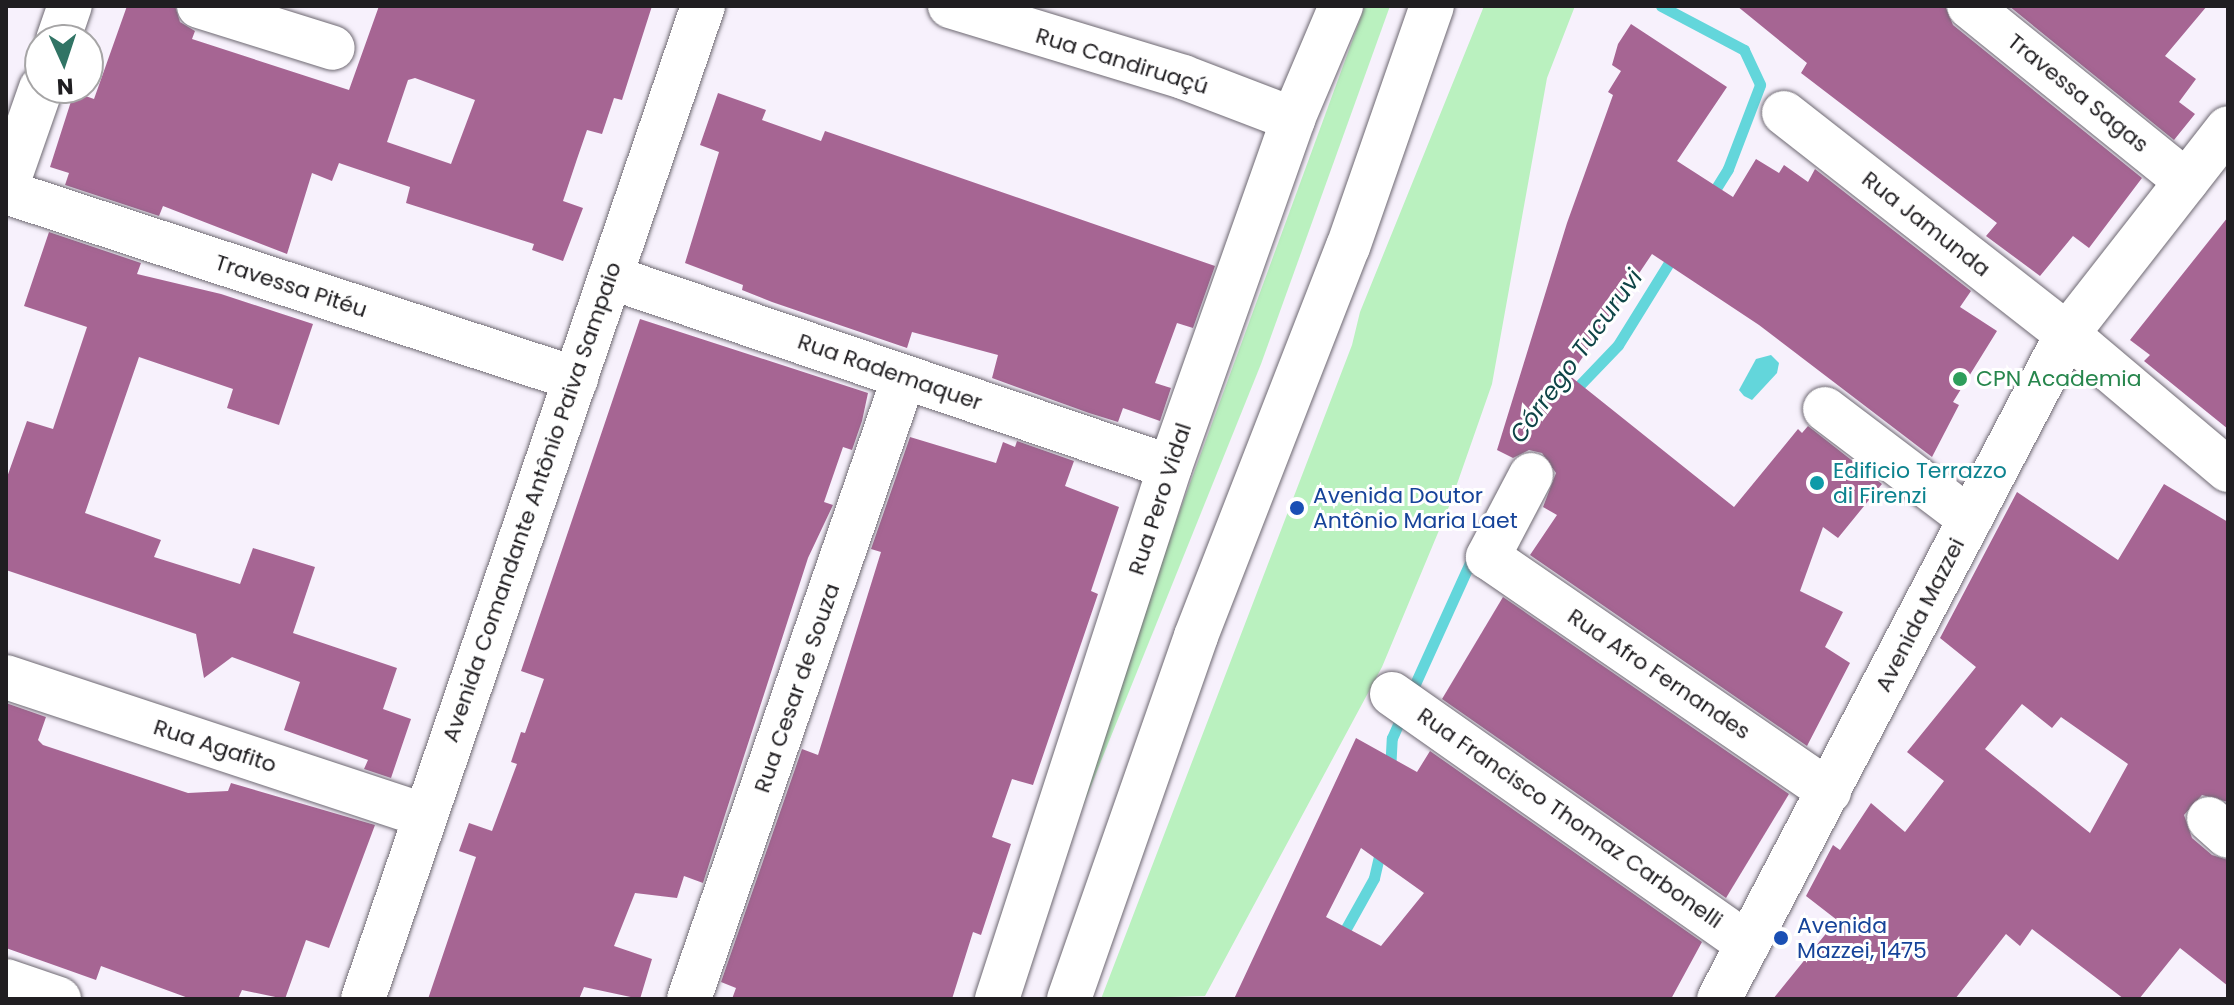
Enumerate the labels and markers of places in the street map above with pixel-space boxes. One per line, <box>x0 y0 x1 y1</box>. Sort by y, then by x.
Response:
place label: CPN Academia <box>1976 366 2142 392</box>
marker: CPN Academia <box>1951 370 1969 388</box>
place label: Edificio Terrazzo di Firenzi <box>1833 457 2007 508</box>
marker: Edificio Terrazzo di Firenzi <box>1808 474 1826 492</box>
place label: Avenida Doutor Antônio Maria Laet <box>1313 482 1518 534</box>
marker: Avenida Doutor Antônio Maria Laet <box>1288 499 1306 517</box>
place label: Avenida Mazzei, 1475 <box>1797 912 1927 964</box>
marker: Avenida Mazzei, 1475 <box>1772 929 1790 947</box>

